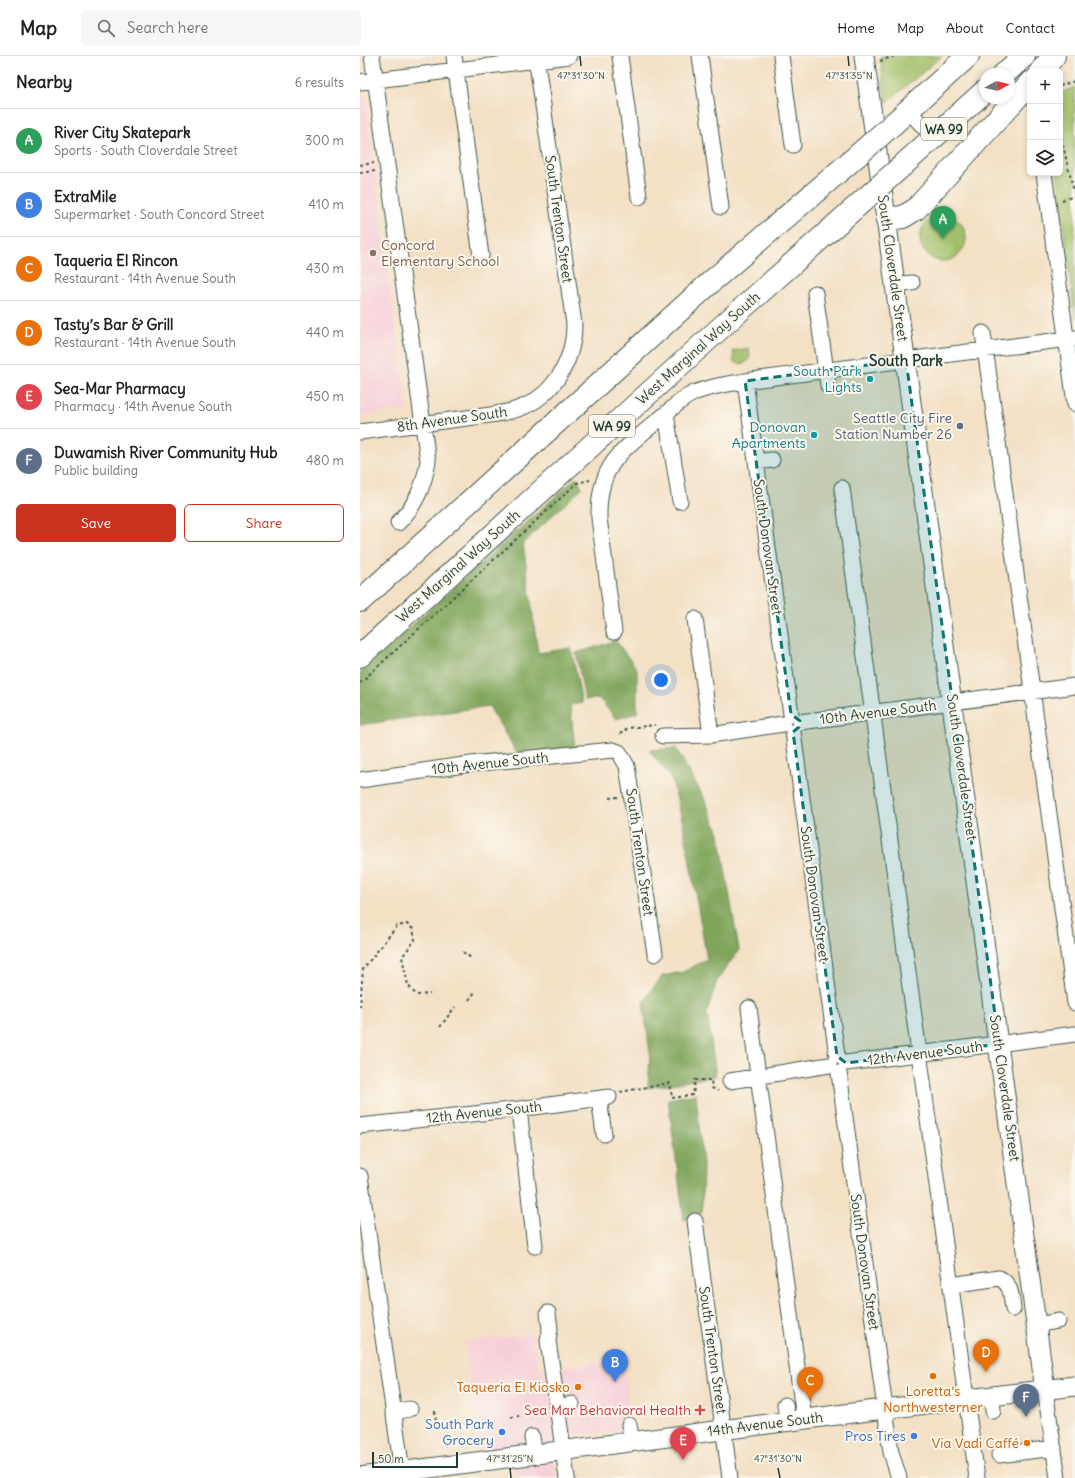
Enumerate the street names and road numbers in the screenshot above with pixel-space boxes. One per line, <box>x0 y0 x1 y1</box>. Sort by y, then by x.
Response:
road number: WA 99 <box>921 118 967 140</box>
street label: South Trenton Street <box>541 154 577 284</box>
street label: South Cloverdale Street <box>874 194 912 343</box>
street label: West Marginal Way South <box>632 288 764 408</box>
street label: 8th Avenue South <box>396 402 508 436</box>
road number: WA 99 <box>589 415 635 437</box>
street label: South Donovan Street <box>750 478 787 616</box>
street label: West Marginal Way South <box>392 506 524 626</box>
street label: South Cloverdale Street <box>943 693 981 842</box>
street label: 10th Avenue South <box>818 696 938 728</box>
street label: 10th Avenue South <box>430 748 550 778</box>
street label: South Trenton Street <box>622 787 658 917</box>
street label: South Donovan Street <box>797 825 834 963</box>
street label: South Cloverdale Street <box>986 1014 1024 1163</box>
street label: 12th Avenue South <box>866 1037 984 1069</box>
street label: 12th Avenue South <box>425 1097 543 1127</box>
street label: South Donovan Street <box>847 1193 884 1331</box>
street label: South Trenton Street <box>695 1285 731 1415</box>
street label: 14th Avenue South <box>706 1408 824 1440</box>

